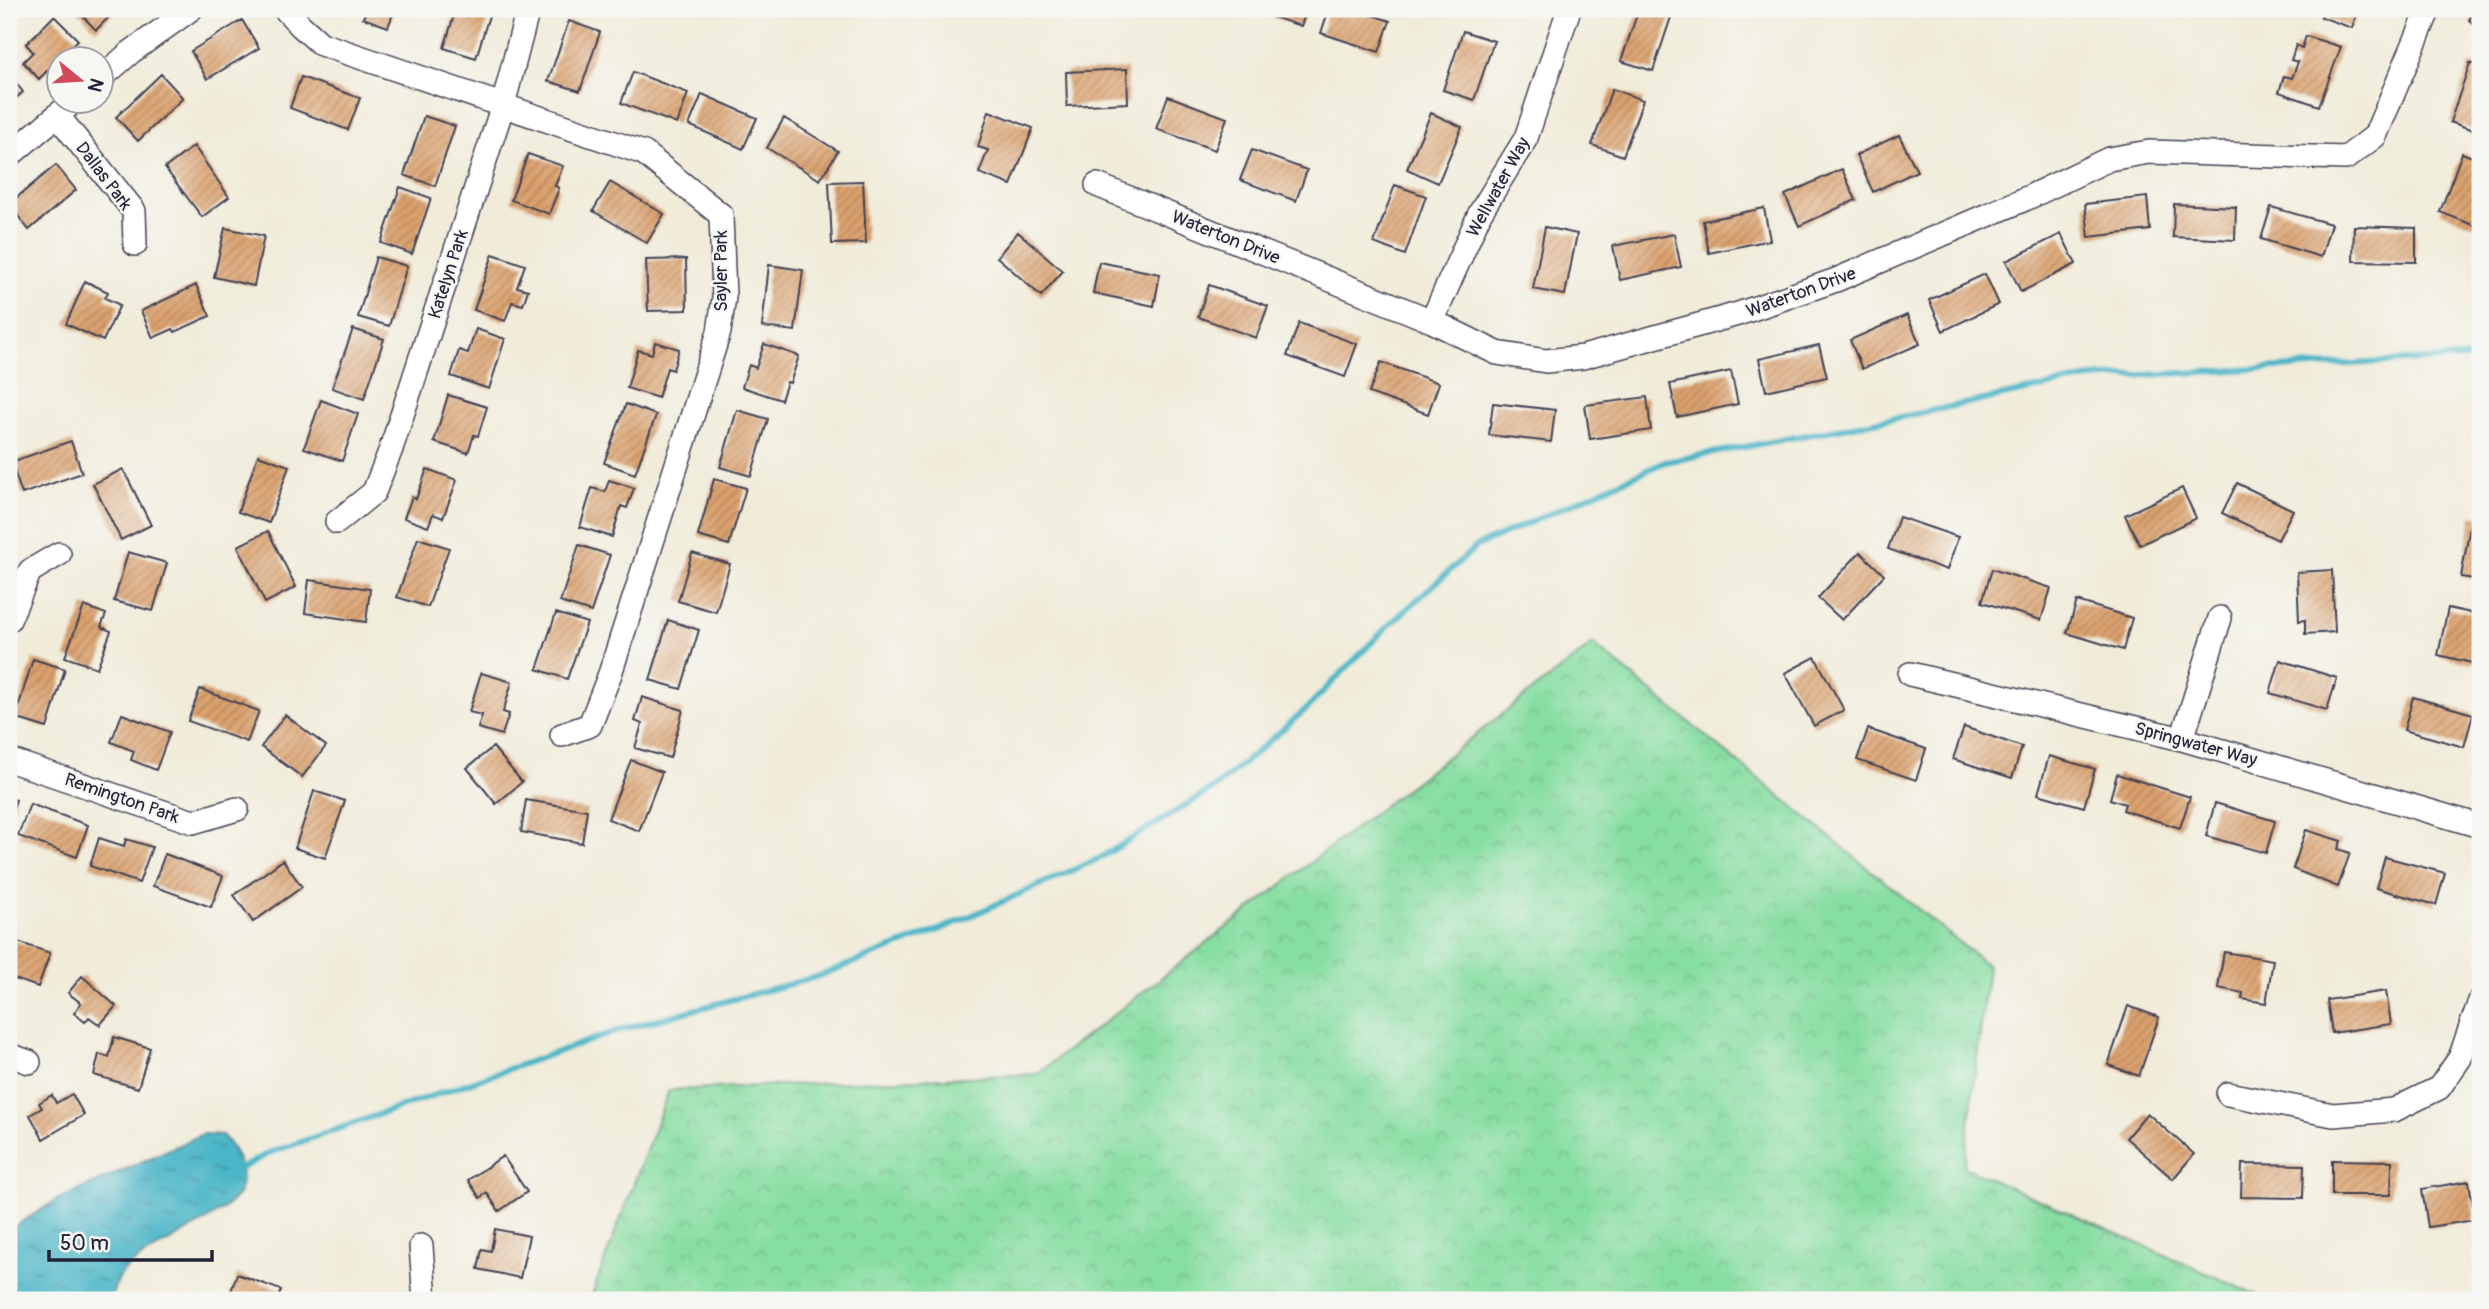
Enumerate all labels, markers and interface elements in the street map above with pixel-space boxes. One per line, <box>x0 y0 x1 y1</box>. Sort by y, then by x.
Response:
north arrow <box>46 46 116 116</box>
text: N <box>82 75 109 95</box>
street label: Wellwater Way <box>1462 133 1535 241</box>
street label: Dallas Park <box>70 137 137 216</box>
street label: Waterton Drive <box>1168 205 1284 270</box>
street label: Katelyn Park <box>423 226 474 322</box>
street label: Sayler Park <box>710 230 733 312</box>
street label: Waterton Drive <box>1743 262 1859 323</box>
street label: Springwater Way <box>2132 717 2260 772</box>
street label: Remington Park <box>61 768 183 829</box>
scale bar <box>49 1218 212 1262</box>
text: 50 m <box>60 1230 109 1257</box>

